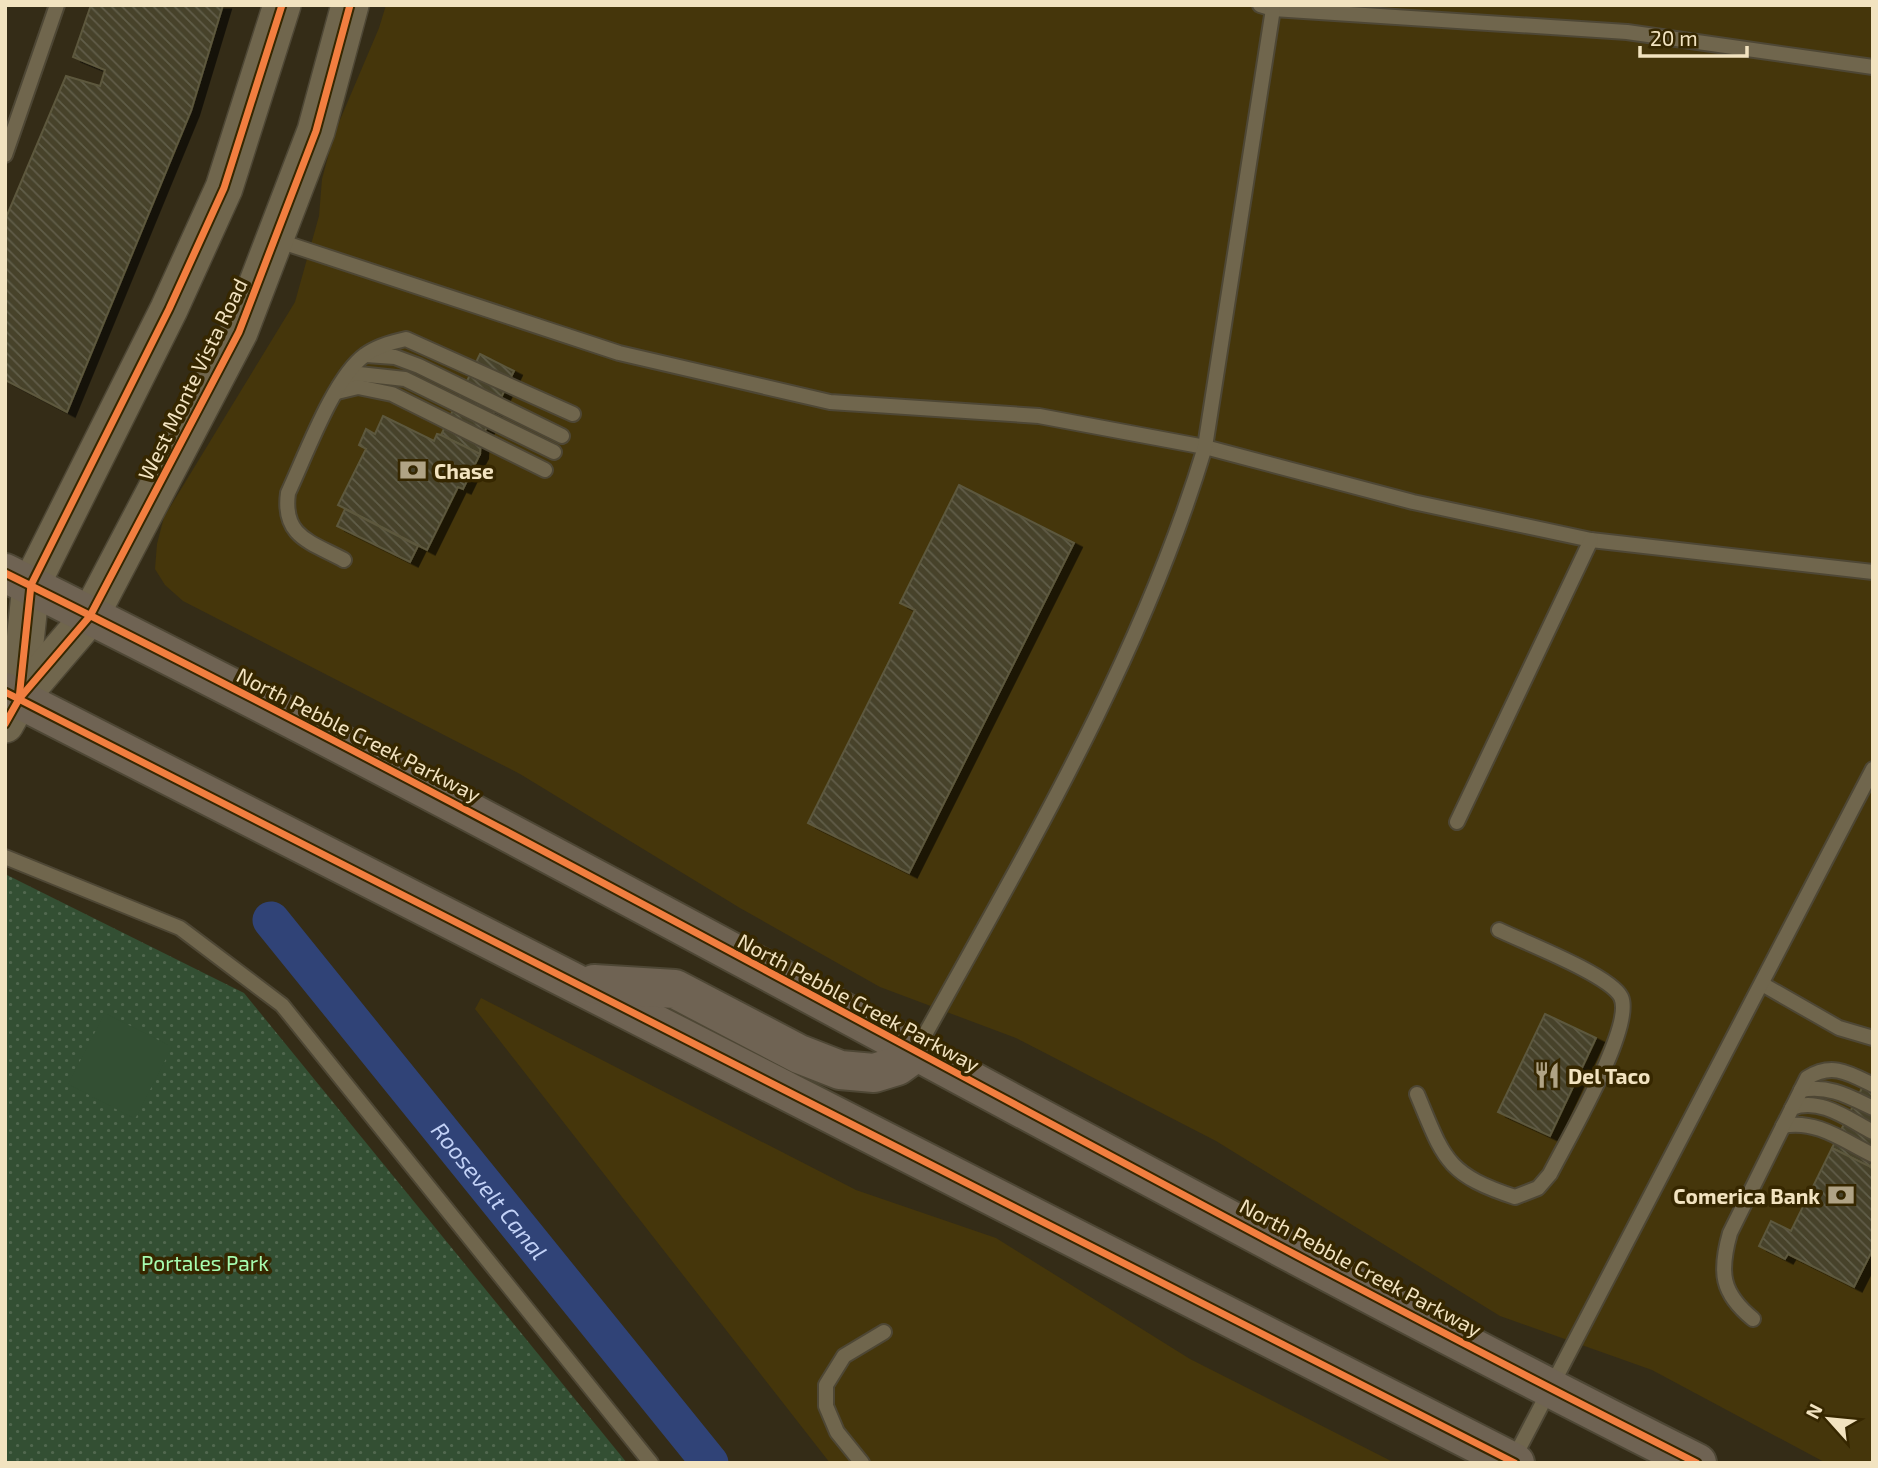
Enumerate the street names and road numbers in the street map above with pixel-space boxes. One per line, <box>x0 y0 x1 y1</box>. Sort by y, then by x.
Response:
street label: West Monte Vista Road <box>132 274 252 484</box>
street label: North Pebble Creek Parkway <box>233 661 485 807</box>
street label: North Pebble Creek Parkway <box>734 927 984 1077</box>
street label: North Pebble Creek Parkway <box>1236 1192 1486 1342</box>

